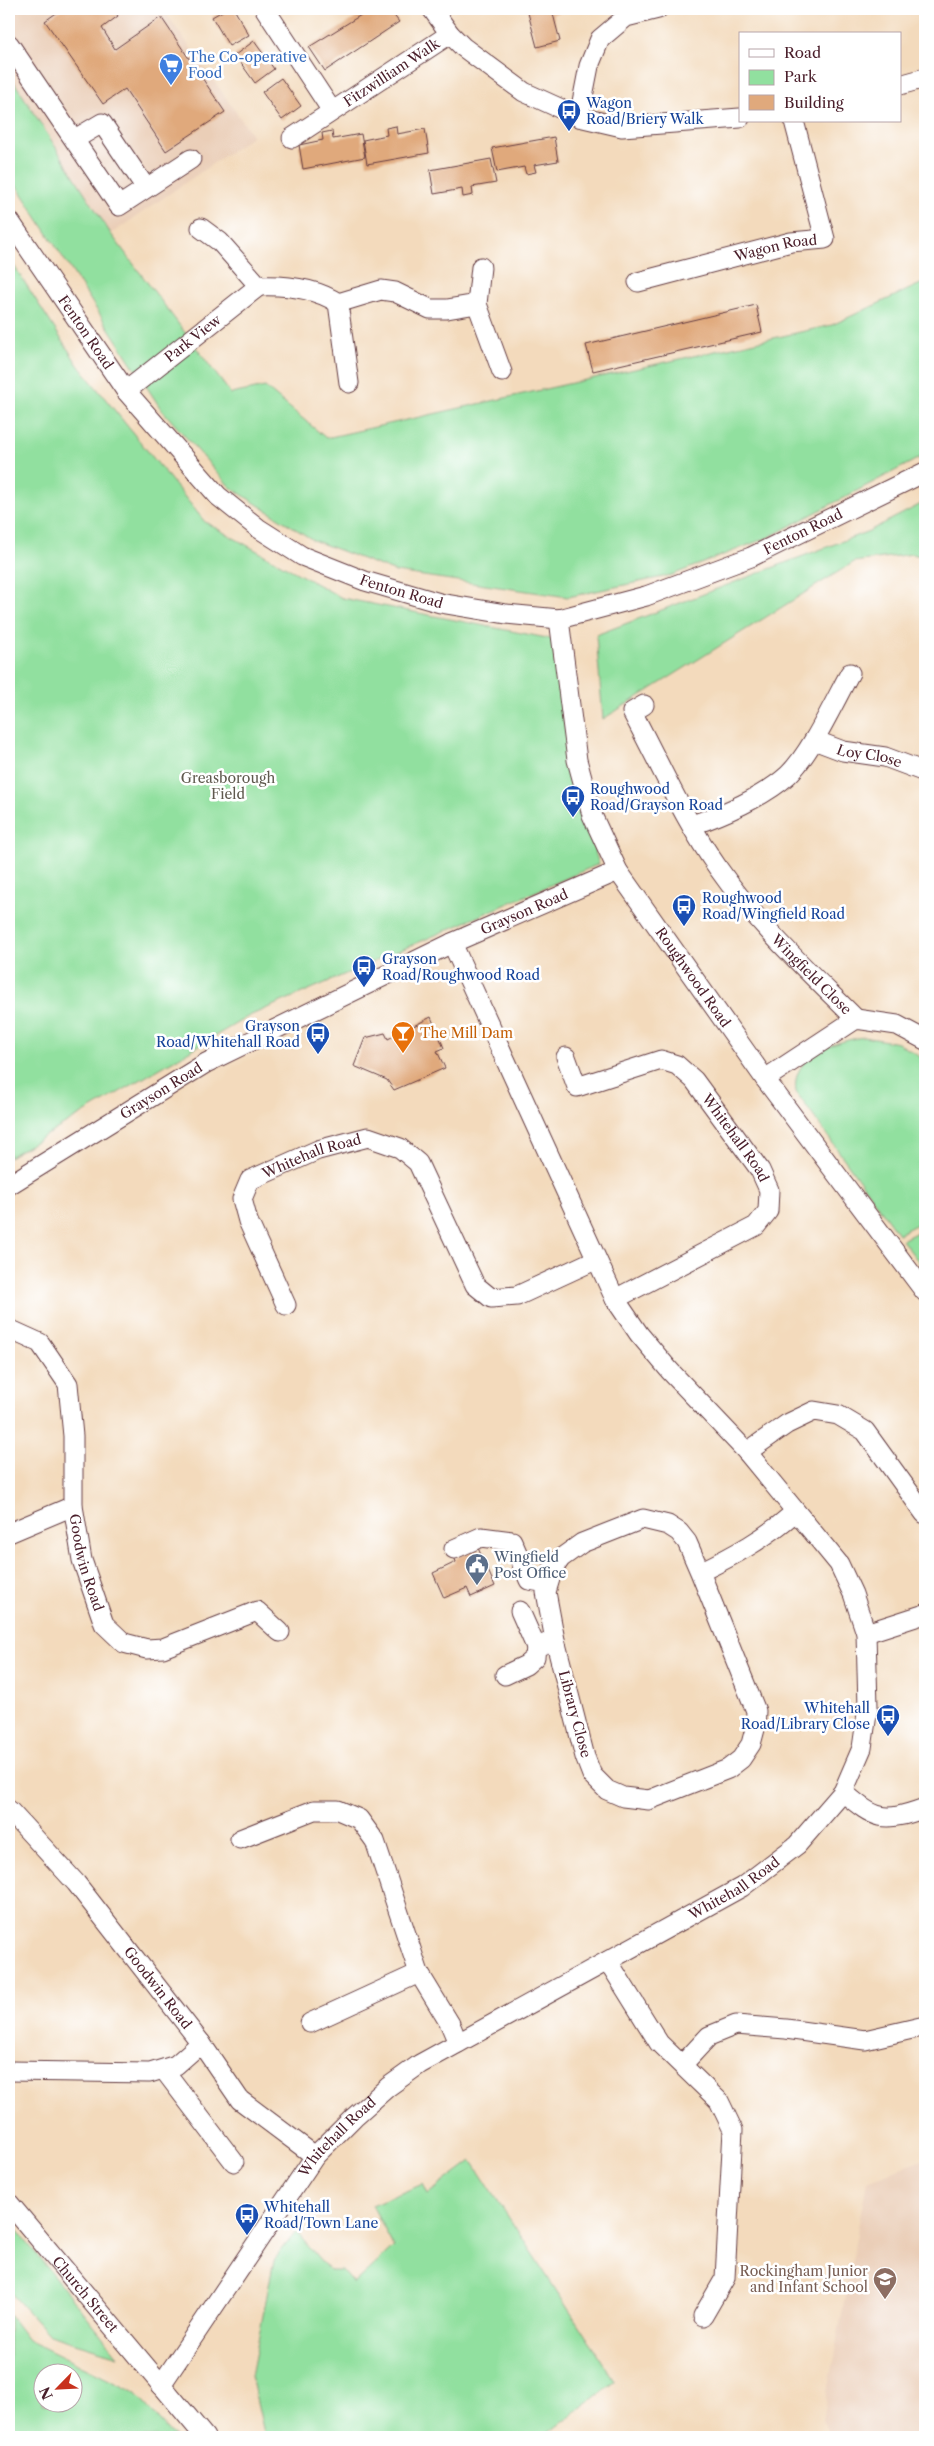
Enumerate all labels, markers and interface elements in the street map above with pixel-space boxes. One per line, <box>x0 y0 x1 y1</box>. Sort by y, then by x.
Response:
legend <box>739 32 902 122</box>
street label: Fitzwilliam Walk <box>340 34 444 111</box>
text: Road <box>784 43 821 62</box>
place label: The Co-operative Food <box>188 48 307 82</box>
supermarket icon: The Co-operative Food <box>158 52 184 86</box>
text: Park <box>784 67 818 86</box>
text: Building <box>784 93 844 112</box>
place label: Wagon Road/Briery Walk <box>585 94 704 128</box>
bus stop icon: Wagon Road/Briery Walk <box>556 98 582 132</box>
street label: Wagon Road <box>731 231 818 266</box>
street label: Fenton Road <box>54 292 118 373</box>
street label: Park View <box>161 310 225 366</box>
street label: Fenton Road <box>760 505 846 559</box>
street label: Fenton Road <box>357 571 446 613</box>
street label: Loy Close <box>834 740 905 772</box>
park label: Greasborough Field <box>181 769 275 803</box>
place label: Roughwood Road/Grayson Road <box>590 780 724 814</box>
bus stop icon: Roughwood Road/Grayson Road <box>560 784 586 818</box>
street label: Grayson Road <box>478 885 571 939</box>
place label: Roughwood Road/Wingfield Road <box>702 889 846 923</box>
bus stop icon: Roughwood Road/Wingfield Road <box>671 893 697 927</box>
street label: Roughwood Road <box>652 924 735 1031</box>
street label: Wingfield Close <box>767 930 856 1019</box>
place label: Grayson Road/Roughwood Road <box>382 950 541 984</box>
bus stop icon: Grayson Road/Roughwood Road <box>351 954 377 988</box>
place label: Grayson Road/Whitehall Road <box>156 1017 300 1051</box>
bar icon: The Mill Dam <box>390 1020 416 1054</box>
bus stop icon: Grayson Road/Whitehall Road <box>305 1021 331 1055</box>
place label: The Mill Dam <box>420 1024 513 1042</box>
street label: Grayson Road <box>117 1058 206 1123</box>
street label: Whitehall Road <box>697 1089 773 1185</box>
street label: Whitehall Road <box>258 1130 364 1183</box>
street label: Goodwin Road <box>65 1513 108 1614</box>
place label: Wingfield Post Office <box>493 1548 567 1582</box>
public building icon: Wingfield Post Office <box>464 1552 490 1586</box>
street label: Library Close <box>555 1668 595 1760</box>
place label: Whitehall Road/Library Close <box>741 1699 870 1733</box>
bus stop icon: Whitehall Road/Library Close <box>875 1703 901 1737</box>
street label: Whitehall Road <box>685 1852 784 1924</box>
street label: Goodwin Road <box>120 1943 196 2033</box>
street label: Whitehall Road <box>294 2093 380 2181</box>
place label: Whitehall Road/Town Lane <box>263 2198 378 2232</box>
bus stop icon: Whitehall Road/Town Lane <box>234 2202 260 2236</box>
street label: Church Street <box>49 2253 122 2336</box>
place label: Rockingham Junior and Infant School <box>740 2262 868 2296</box>
school or university icon: Rockingham Junior and Infant School <box>872 2266 898 2300</box>
north arrow <box>32 2364 82 2414</box>
text: N <box>35 2384 57 2403</box>

